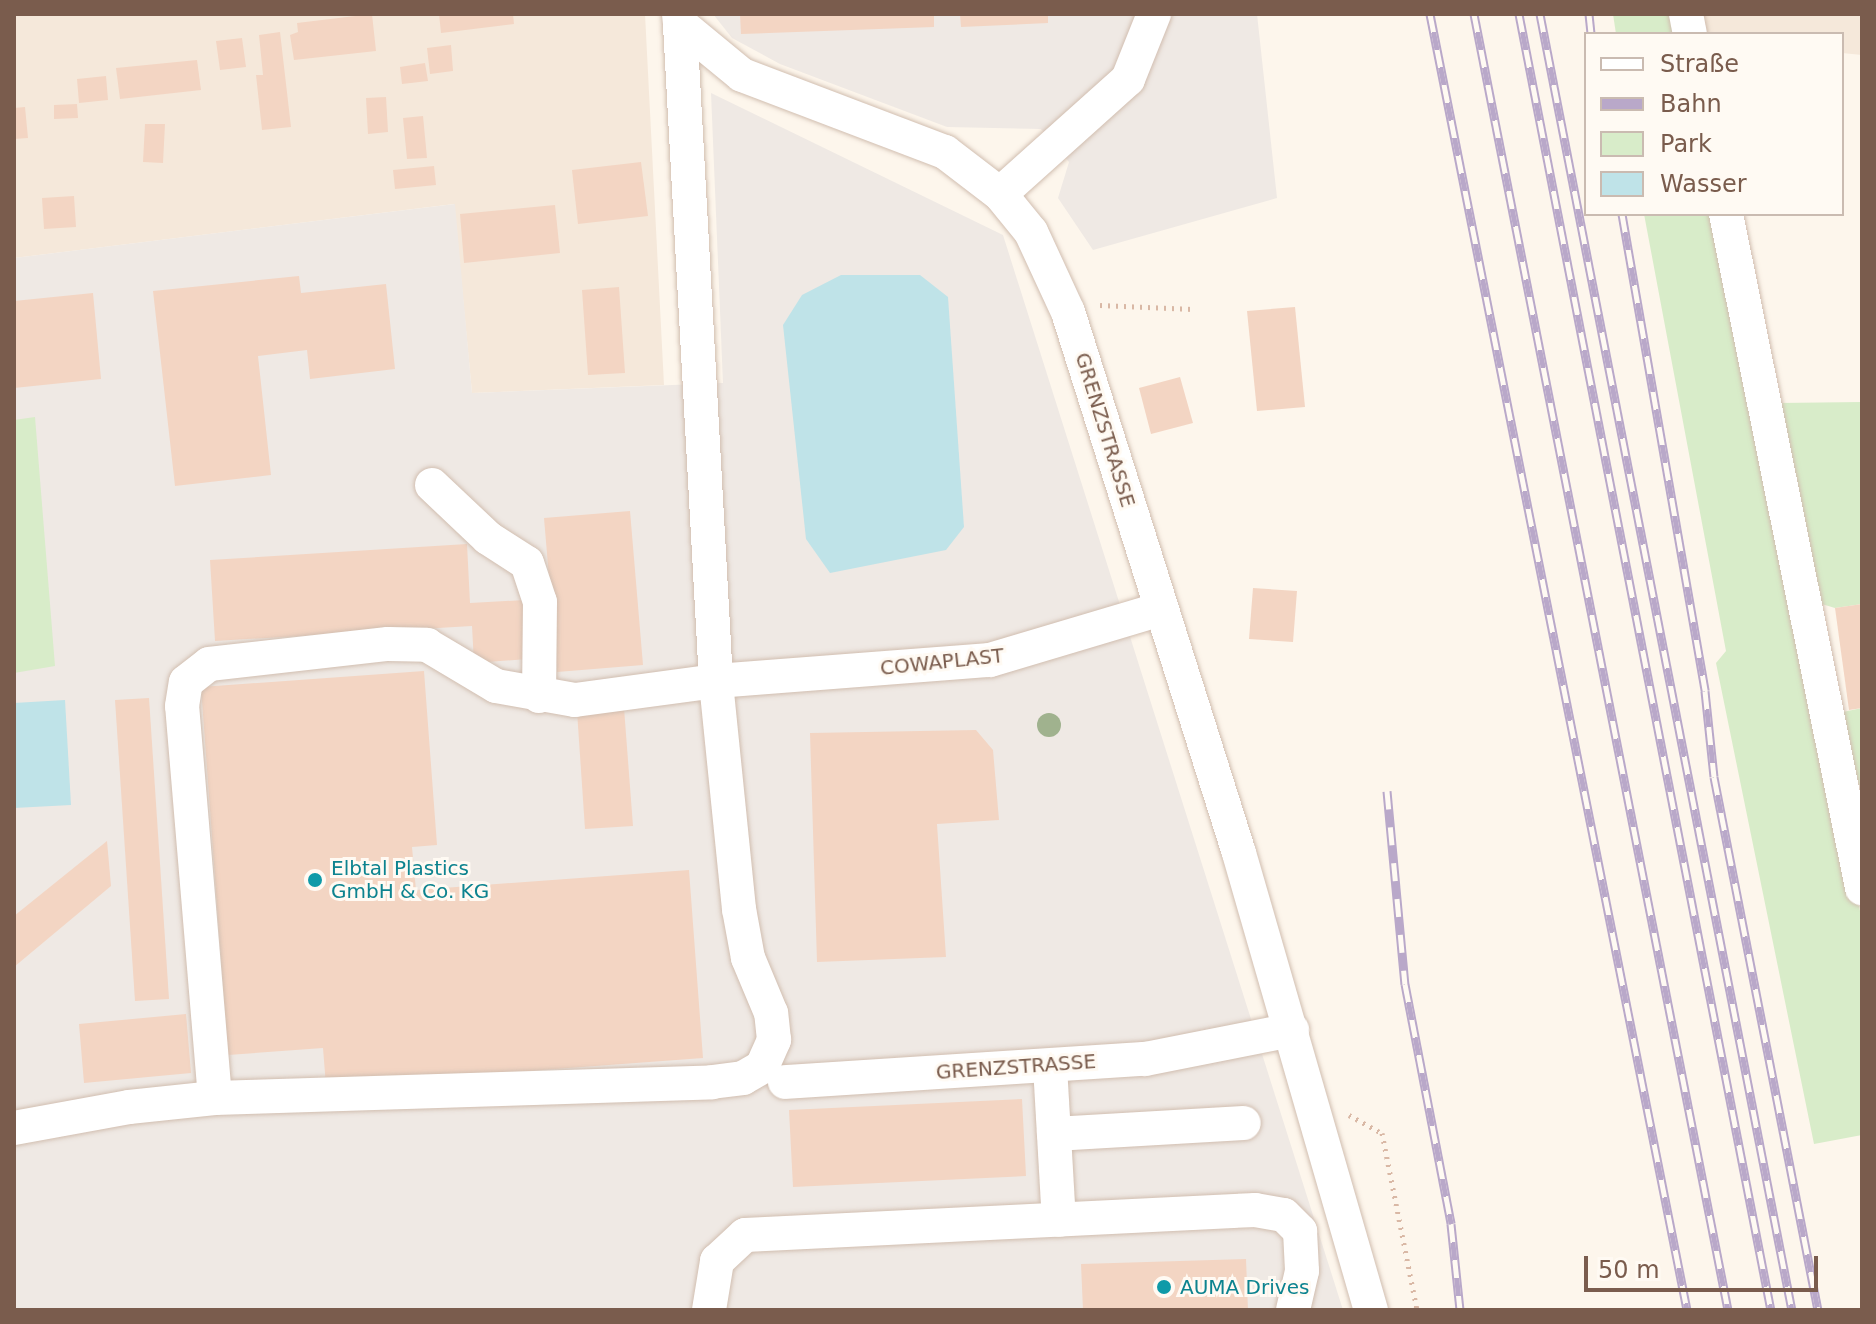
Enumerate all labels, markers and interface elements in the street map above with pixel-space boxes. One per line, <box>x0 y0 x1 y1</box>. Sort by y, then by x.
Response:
legend <box>1584 32 1844 216</box>
text: Straße <box>1660 50 1739 78</box>
text: Bahn <box>1660 90 1722 118</box>
text: Park <box>1660 130 1712 158</box>
text: Wasser <box>1660 170 1747 198</box>
street label: GRENZSTRASSE <box>1070 350 1140 510</box>
street label: COWAPLAST <box>879 644 1005 680</box>
place label: Elbtal Plastics GmbH & Co. KG <box>331 856 489 903</box>
marker: Elbtal Plastics GmbH & Co. KG <box>306 871 324 889</box>
street label: GRENZSTRASSE <box>935 1049 1097 1085</box>
scale bar <box>1588 1240 1822 1290</box>
text: 50 m <box>1598 1256 1660 1284</box>
place label: AUMA Drives <box>1180 1275 1309 1299</box>
marker: AUMA Drives <box>1155 1278 1173 1296</box>

